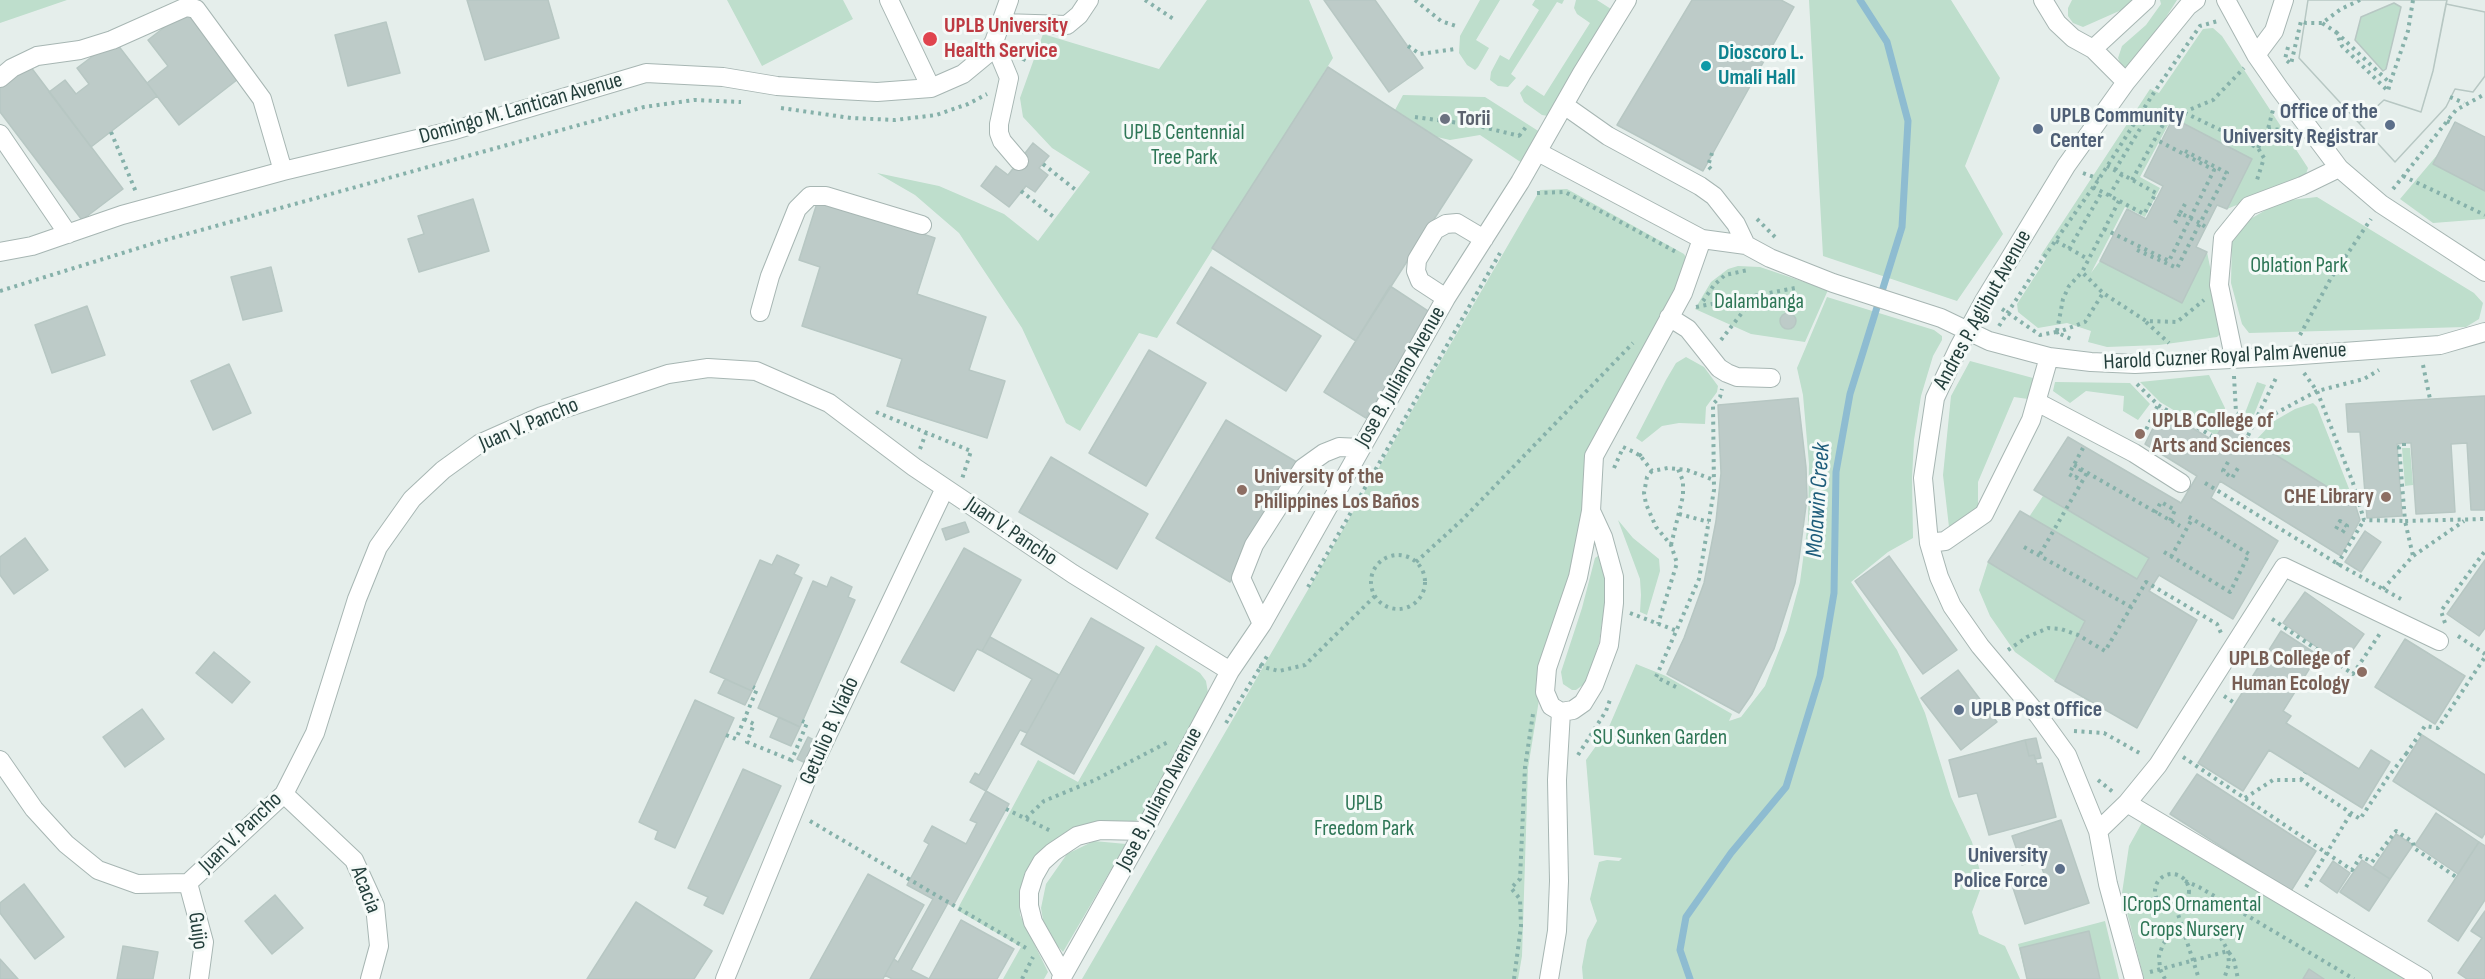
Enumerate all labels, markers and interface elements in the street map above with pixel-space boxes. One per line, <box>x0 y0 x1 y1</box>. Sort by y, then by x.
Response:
place label: UPLB University Health Service <box>944 13 1068 64</box>
marker: UPLB University Health Service <box>921 30 939 48</box>
place label: Dioscoro L. Umali Hall <box>1718 40 1804 92</box>
marker: Dioscoro L. Umali Hall <box>1699 59 1713 73</box>
street label: Domingo M. Lantican Avenue <box>416 67 626 151</box>
place label: Office of the University Registrar <box>2223 99 2378 150</box>
place label: UPLB Community Center <box>2050 103 2184 154</box>
place label: Torii <box>1457 106 1491 132</box>
marker: Torii <box>1438 112 1452 126</box>
marker: Office of the University Registrar <box>2383 118 2397 132</box>
park label: UPLB Centennial Tree Park <box>1123 120 1245 172</box>
marker: UPLB Community Center <box>2031 122 2045 136</box>
street label: Andres P. Aglibut Avenue <box>1928 226 2038 394</box>
park label: Oblation Park <box>2250 253 2348 279</box>
park label: Dalambanga <box>1714 289 1804 315</box>
street label: Jose B. Juliano Avenue <box>1350 302 1452 452</box>
street label: Harold Cuzner Royal Palm Avenue <box>2103 337 2347 377</box>
street label: Juan V. Pancho <box>475 392 583 458</box>
place label: UPLB College of Arts and Sciences <box>2152 408 2291 460</box>
marker: UPLB College of Arts and Sciences <box>2133 427 2147 441</box>
water label: Molawin Creek <box>1801 442 1837 558</box>
place label: University of the Philippines Los Baños <box>1254 464 1419 516</box>
marker: University of the Philippines Los Baños <box>1235 483 1249 497</box>
place label: CHE Library <box>2284 484 2374 510</box>
marker: CHE Library <box>2379 490 2393 504</box>
street label: Juan V. Pancho <box>960 492 1062 572</box>
place label: UPLB College of Human Ecology <box>2229 646 2350 698</box>
marker: UPLB College of Human Ecology <box>2355 665 2369 679</box>
street label: Getulio B. Viado <box>795 673 865 789</box>
place label: UPLB Post Office <box>1971 697 2102 723</box>
marker: UPLB Post Office <box>1952 703 1966 717</box>
street label: Jose B. Juliano Avenue <box>1111 723 1209 875</box>
park label: SU Sunken Garden <box>1593 725 1727 751</box>
street label: Juan V. Pancho <box>194 787 288 879</box>
park label: UPLB Freedom Park <box>1314 791 1414 842</box>
place label: University Police Force <box>1954 843 2048 894</box>
marker: University Police Force <box>2053 862 2067 876</box>
street label: Acacia <box>344 863 386 917</box>
park label: ICropS Ornamental Crops Nursery <box>2123 892 2261 944</box>
street label: Guijo <box>181 911 213 951</box>

